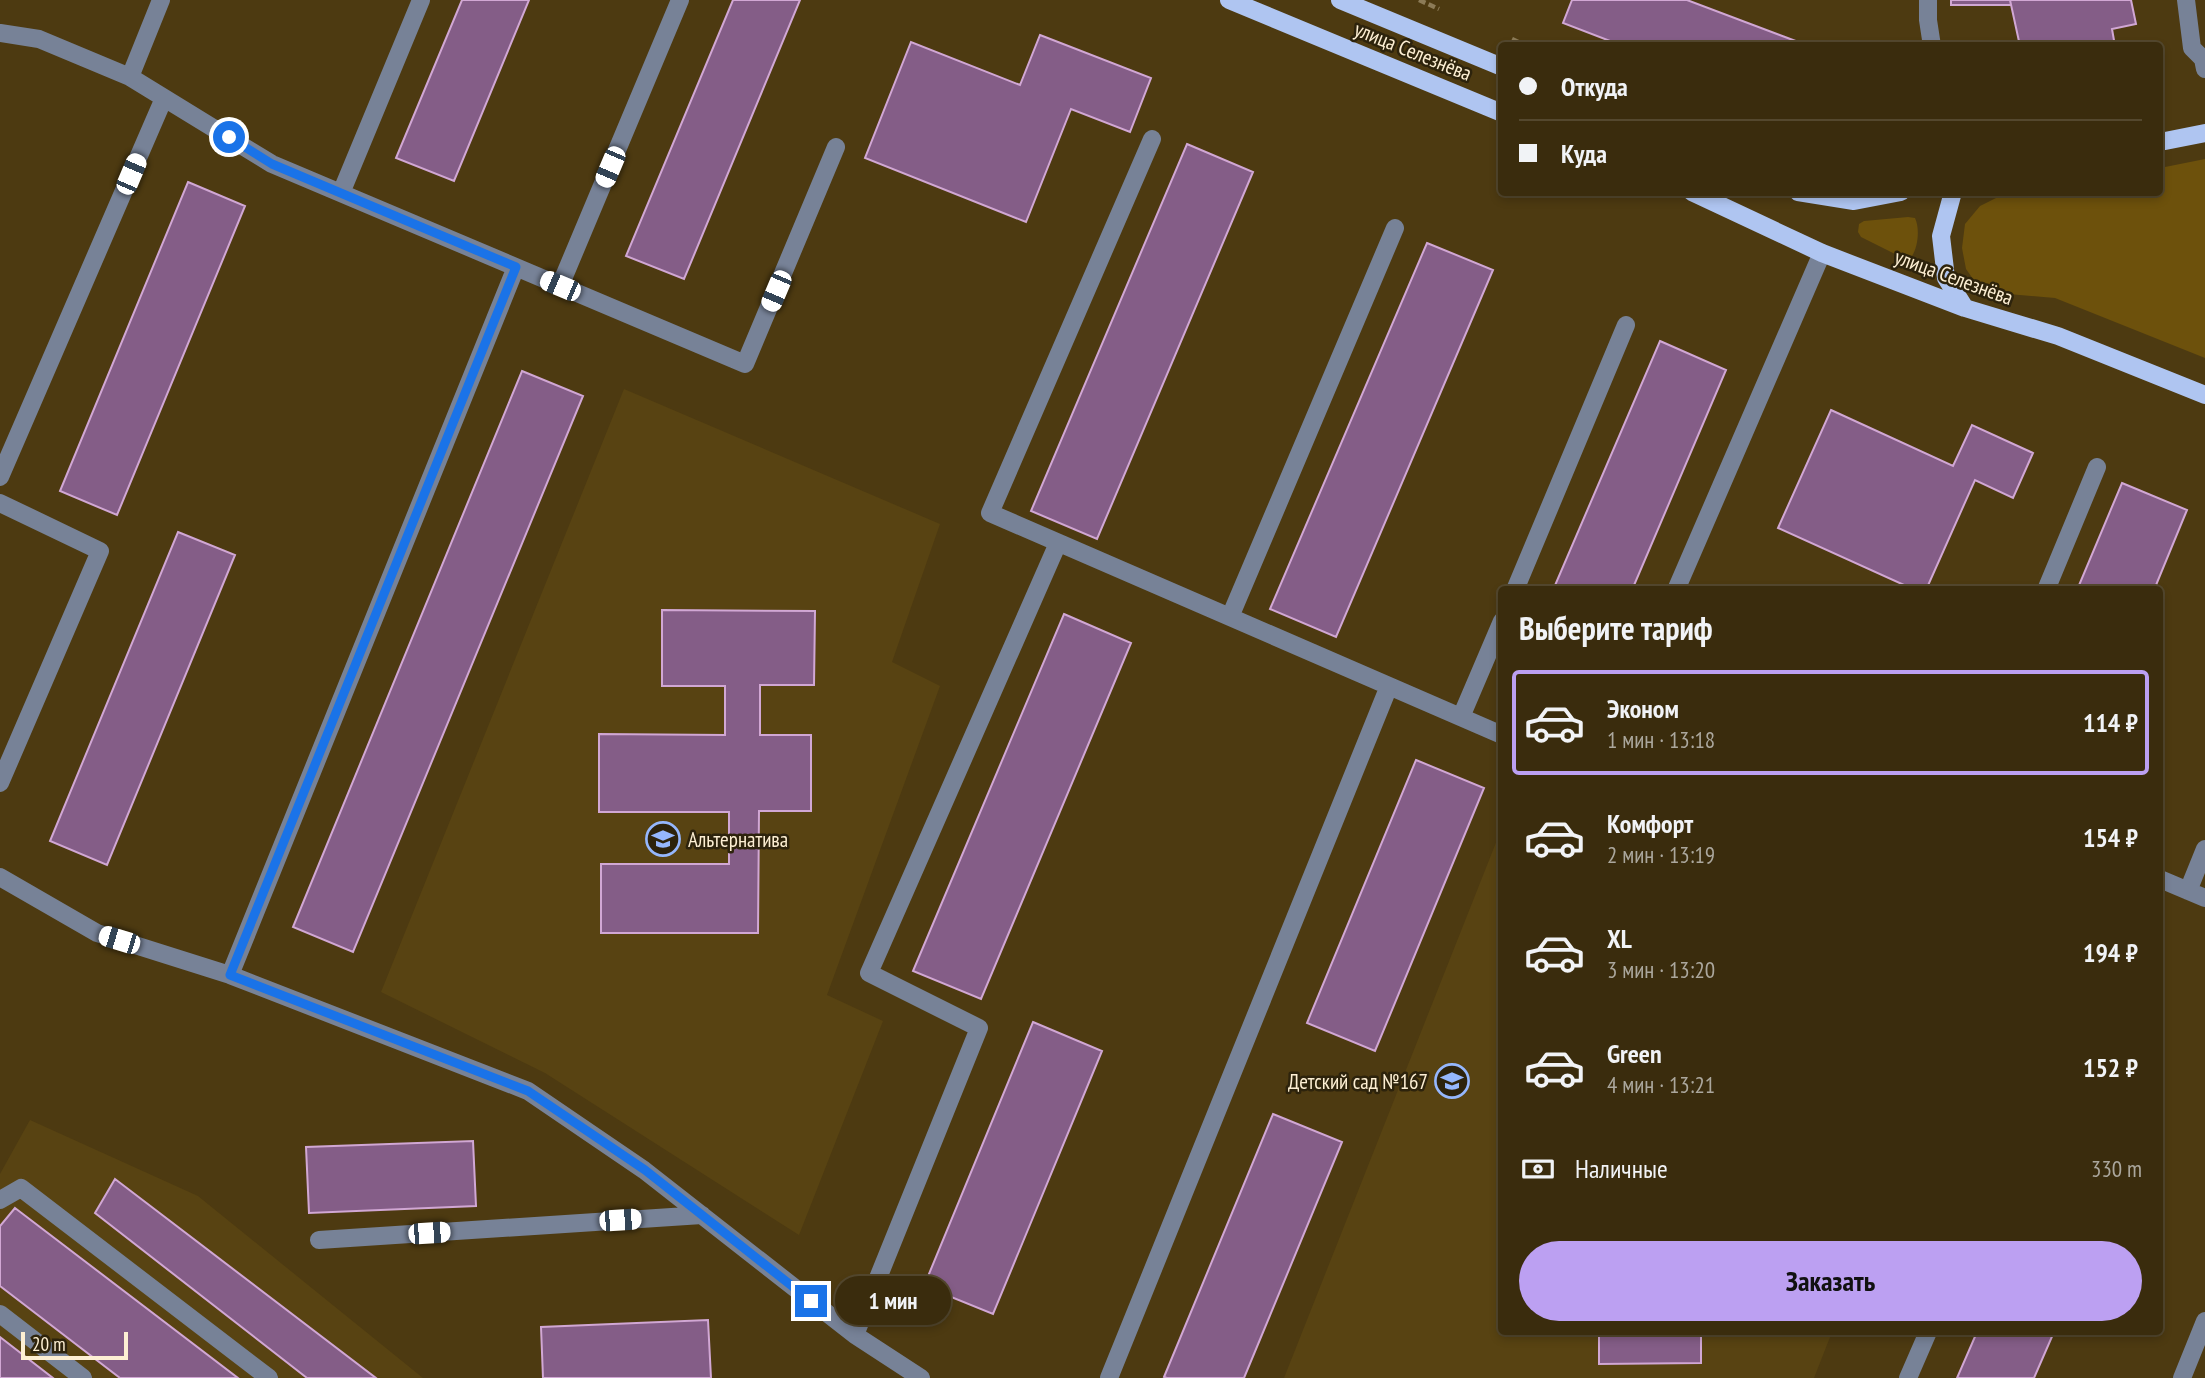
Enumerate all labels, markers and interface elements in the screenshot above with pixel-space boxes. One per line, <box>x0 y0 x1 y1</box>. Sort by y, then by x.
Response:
street label: улица Селезнёва <box>1350 15 1476 87</box>
text: Откуда <box>1561 70 1628 103</box>
route start <box>213 121 245 153</box>
text: Куда <box>1561 137 1607 170</box>
car <box>593 144 628 190</box>
car <box>114 151 149 197</box>
street label: улица Селезнёва <box>1891 243 2017 311</box>
car <box>537 268 584 304</box>
car <box>759 268 794 314</box>
text: Выберите тариф <box>1519 607 1713 649</box>
icon: car <box>1523 691 1586 754</box>
text: Эконом <box>1607 692 1679 725</box>
text: 114 ₽ <box>2083 706 2138 739</box>
text: 1 мин · 13:18 <box>1607 725 1715 754</box>
icon: car <box>1523 806 1586 869</box>
text: Комфорт <box>1607 807 1693 840</box>
school or university icon: Альтернатива <box>644 820 682 858</box>
text: 154 ₽ <box>2083 821 2138 854</box>
place label: Альтернатива <box>688 826 788 853</box>
text: 2 мин · 13:19 <box>1607 840 1715 869</box>
icon: car <box>1523 921 1586 984</box>
text: XL <box>1607 922 1632 955</box>
car <box>96 924 143 956</box>
text: 194 ₽ <box>2083 936 2138 969</box>
text: 3 мин · 13:20 <box>1607 955 1715 984</box>
icon: car <box>1523 1036 1586 1099</box>
text: Green <box>1607 1037 1662 1070</box>
text: 152 ₽ <box>2083 1051 2138 1084</box>
school or university icon: Детский сад №167 <box>1433 1062 1471 1100</box>
place label: Детский сад №167 <box>1288 1068 1428 1095</box>
text: 4 мин · 13:21 <box>1607 1070 1715 1099</box>
icon: cash <box>1519 1150 1557 1188</box>
text: Наличные <box>1575 1152 1668 1185</box>
text: 330 m <box>2091 1154 2142 1183</box>
car <box>599 1208 642 1232</box>
car <box>408 1221 451 1245</box>
button: Заказать <box>1519 1241 2142 1321</box>
callout: 1 мин <box>836 1276 951 1326</box>
route end <box>795 1285 827 1317</box>
text: 1 мин <box>868 1286 918 1315</box>
scale bar <box>21 1329 128 1361</box>
text: 20 m <box>32 1332 66 1356</box>

